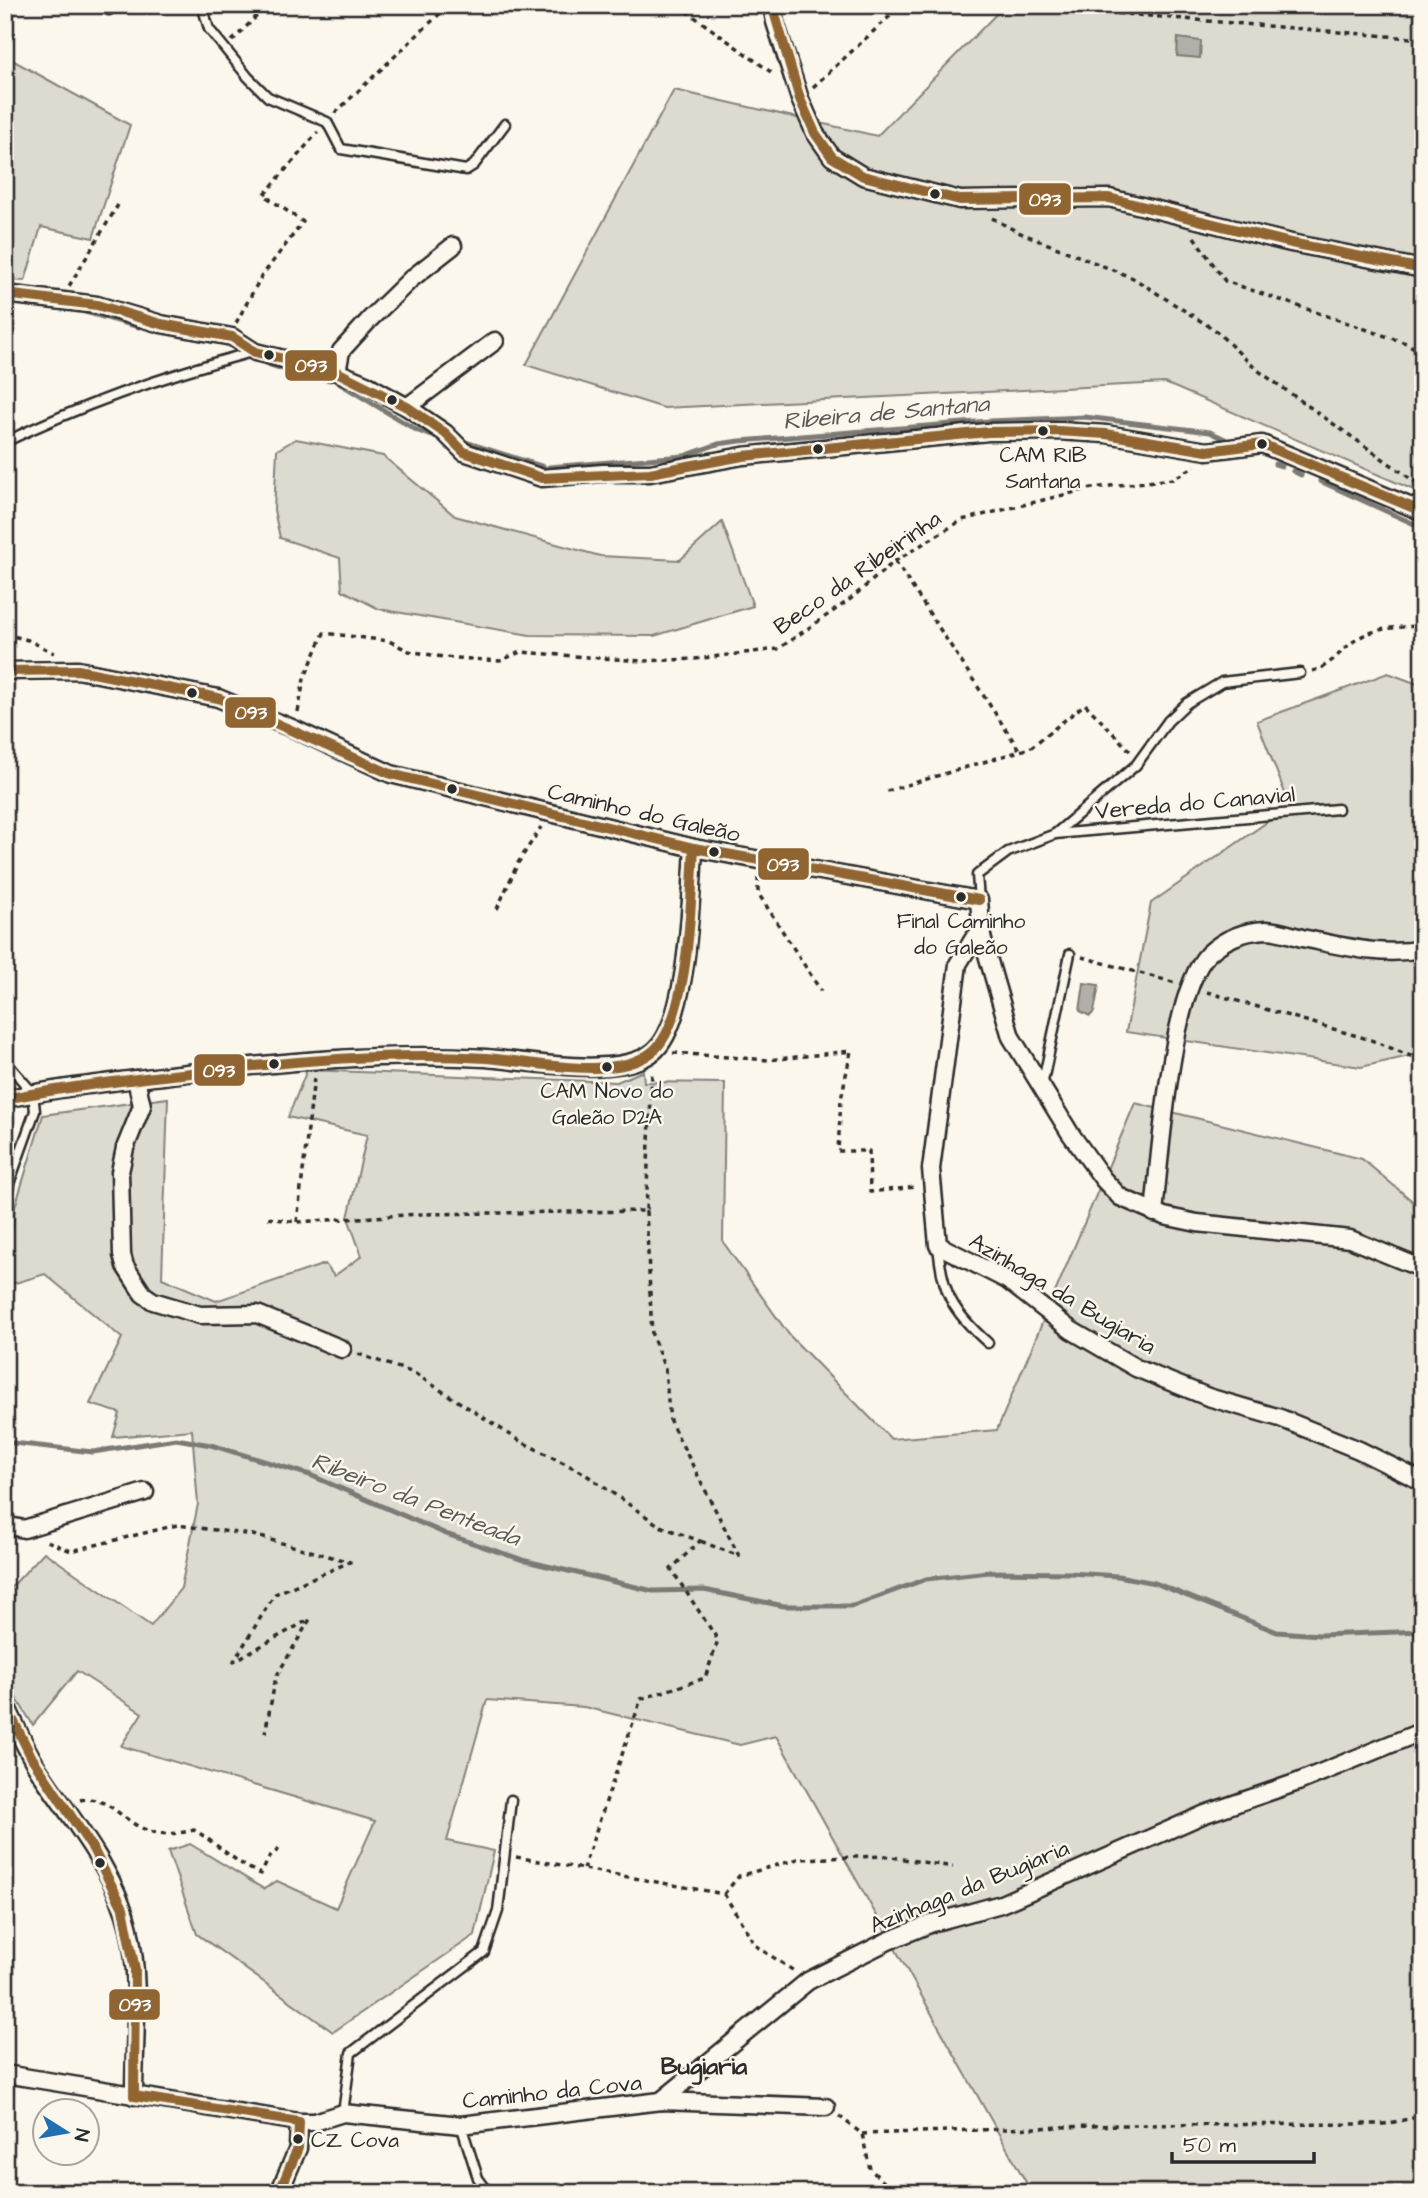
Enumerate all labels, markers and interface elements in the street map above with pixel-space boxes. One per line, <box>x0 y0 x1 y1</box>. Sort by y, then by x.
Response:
line badge: 093 <box>1018 182 1072 216</box>
unlabelled marker <box>928 187 942 201</box>
text: 093 <box>1029 187 1062 214</box>
unlabelled marker <box>262 348 276 362</box>
line badge: 093 <box>284 349 338 382</box>
text: 093 <box>295 353 328 380</box>
water label: Ribeira de Santana <box>782 387 992 439</box>
unlabelled marker <box>385 393 399 407</box>
marker: CAM RIB Santana <box>1036 424 1050 438</box>
unlabelled marker <box>1255 437 1269 451</box>
place label: CAM RIB Santana <box>999 441 1087 496</box>
unlabelled marker <box>811 442 825 456</box>
street label: Beco da Ribeirinha <box>767 503 948 643</box>
unlabelled marker <box>185 686 199 700</box>
line badge: 093 <box>224 696 277 729</box>
text: 093 <box>235 700 268 727</box>
street label: Caminho do Galeão <box>544 775 743 851</box>
street label: Vereda do Canavial <box>1094 778 1296 828</box>
unlabelled marker <box>445 782 459 796</box>
unlabelled marker <box>707 845 721 859</box>
line badge: 093 <box>757 847 810 881</box>
text: 093 <box>767 852 800 879</box>
marker: Final Caminho do Galeão <box>954 890 968 904</box>
place label: Final Caminho do Galeão <box>897 907 1025 962</box>
line badge: 093 <box>193 1053 246 1087</box>
unlabelled marker <box>267 1057 281 1071</box>
text: 093 <box>203 1058 236 1085</box>
marker: CAM Novo do Galeão D2A <box>600 1060 614 1074</box>
place label: CAM Novo do Galeão D2A <box>541 1077 674 1132</box>
street label: Azinhaga da Bugiaria <box>963 1225 1162 1363</box>
water label: Ribeiro da Penteada <box>306 1444 527 1556</box>
street label: Azinhaga da Bugiaria <box>865 1832 1075 1943</box>
unlabelled marker <box>93 1856 107 1870</box>
line badge: 093 <box>108 1988 161 2021</box>
text: 093 <box>119 1992 152 2019</box>
district label: Bugiaria <box>661 2050 748 2085</box>
street label: Caminho da Cova <box>461 2067 644 2117</box>
north arrow <box>32 2096 102 2166</box>
scale bar <box>1172 2121 1314 2165</box>
place label: CZ Cova <box>311 2126 399 2155</box>
text: N <box>67 2127 96 2143</box>
text: 50 m <box>1183 2131 1237 2160</box>
marker: CZ Cova <box>291 2132 305 2146</box>

